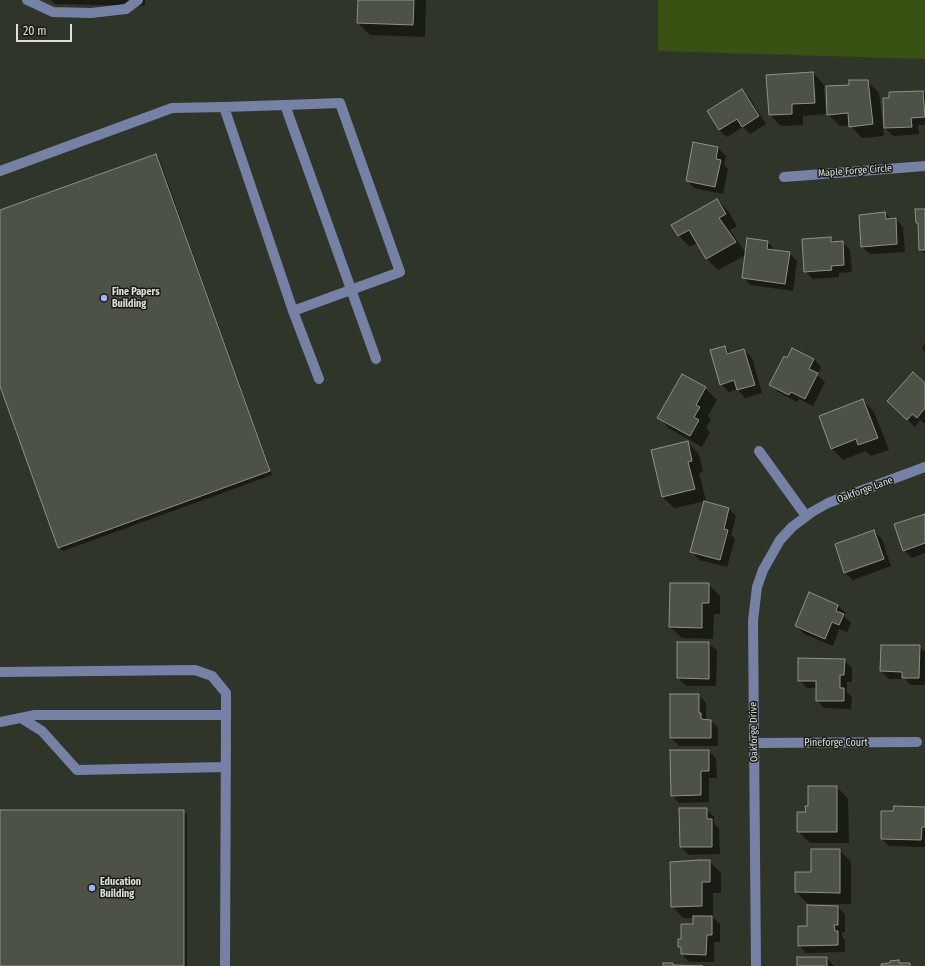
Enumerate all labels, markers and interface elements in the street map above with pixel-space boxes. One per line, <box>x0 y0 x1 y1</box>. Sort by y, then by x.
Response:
scale bar <box>18 16 74 42</box>
text: 20 m <box>23 24 47 38</box>
street label: Maple Forge Circle <box>818 162 892 180</box>
place label: Fine Papers Building <box>112 286 160 310</box>
marker: Fine Papers Building <box>99 293 109 303</box>
street label: Oakforge Lane <box>835 474 895 506</box>
street label: Oakforge Drive <box>747 702 761 762</box>
street label: Pineforge Court <box>804 737 868 749</box>
place label: Education Building <box>100 876 141 900</box>
marker: Education Building <box>87 883 97 893</box>

